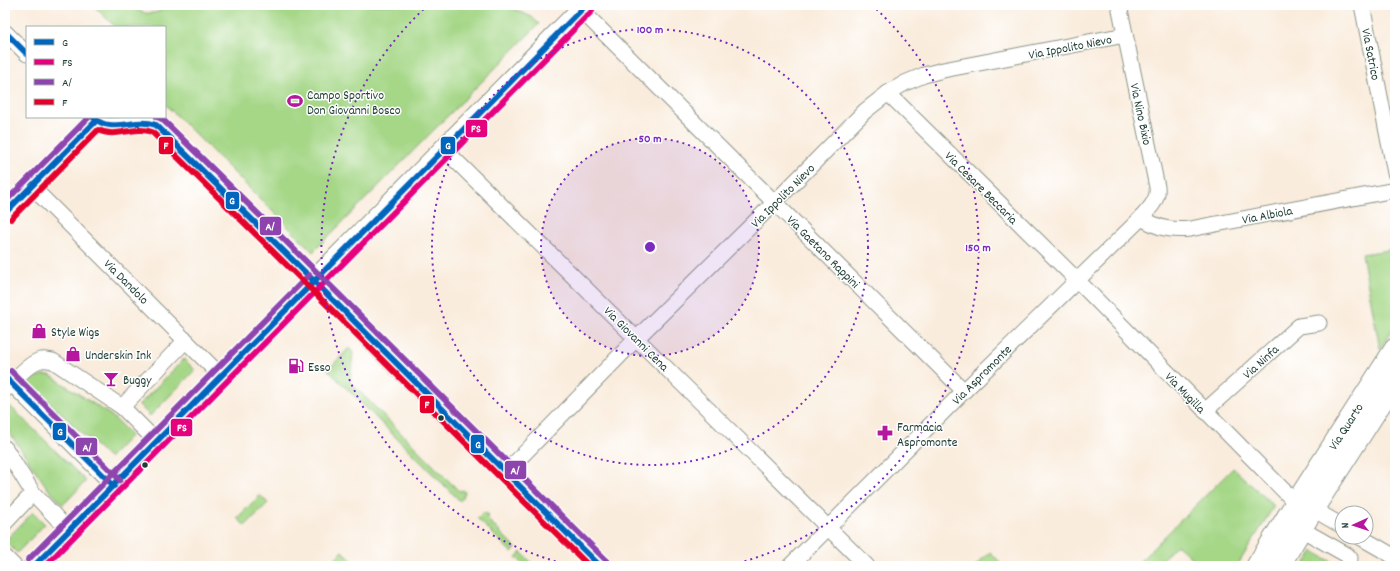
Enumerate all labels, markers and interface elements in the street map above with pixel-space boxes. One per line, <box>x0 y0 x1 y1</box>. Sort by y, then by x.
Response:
text: 100 m <box>637 22 663 39</box>
legend <box>26 26 166 118</box>
street label: Via Satrico <box>1355 27 1384 82</box>
street label: Via Ippolito Nievo <box>1027 31 1114 66</box>
text: G <box>62 35 68 52</box>
text: FS <box>62 55 73 72</box>
text: A/ <box>62 75 73 92</box>
street label: Via Nino Bixio <box>1124 82 1155 147</box>
place label: Campo Sportivo Don Giovanni Bosco <box>307 87 401 121</box>
sports icon: Campo Sportivo Don Giovanni Bosco <box>286 92 304 110</box>
text: F <box>62 95 68 112</box>
line badge: FS <box>465 119 488 138</box>
text: FS <box>471 122 481 138</box>
text: 50 m <box>638 131 662 148</box>
line badge: F <box>158 136 174 155</box>
line badge: G <box>440 136 456 155</box>
text: F <box>164 139 170 155</box>
text: G <box>445 139 451 155</box>
street label: Via Cesare Beccaria <box>939 148 1022 230</box>
street label: Via Ippolito Nievo <box>747 160 820 233</box>
line badge: G <box>225 191 240 210</box>
text: G <box>229 194 235 210</box>
street label: Via Albiola <box>1241 202 1295 231</box>
street label: Via Gaetano Rappini <box>781 212 864 294</box>
line badge: A/ <box>259 216 282 236</box>
text: A/ <box>265 220 275 236</box>
centre of rings <box>643 240 657 254</box>
text: 150 m <box>965 240 991 257</box>
street label: Via Dandolo <box>98 256 152 310</box>
street label: Via Giovanni Cena <box>598 303 673 377</box>
shop icon: Style Wigs <box>30 322 48 340</box>
place label: Style Wigs <box>51 324 100 343</box>
street label: Via Aspromonte <box>948 341 1017 410</box>
street label: Via Ninfa <box>1239 341 1285 384</box>
shop icon: Underskin Ink <box>64 345 82 363</box>
place label: Underskin Ink <box>85 347 151 366</box>
fuel station icon: Esso <box>287 357 305 375</box>
place label: Esso <box>308 359 331 378</box>
street label: Via Mugilla <box>1160 369 1209 419</box>
bar icon: Buggy <box>102 370 120 388</box>
place label: Buggy <box>123 372 152 391</box>
line badge: F <box>419 395 435 414</box>
text: F <box>425 398 431 414</box>
street label: Via Quarto <box>1325 400 1369 455</box>
unlabelled marker <box>436 413 446 423</box>
line badge: FS <box>170 418 193 437</box>
place label: Farmacia Aspromonte <box>897 419 958 453</box>
text: FS <box>177 421 187 437</box>
line badge: G <box>52 422 67 441</box>
pharmacy icon: Farmacia Aspromonte <box>876 424 894 442</box>
text: G <box>57 425 63 441</box>
line badge: G <box>470 434 485 454</box>
line badge: A/ <box>75 437 98 456</box>
text: G <box>475 438 481 454</box>
text: A/ <box>82 441 92 457</box>
unlabelled marker <box>140 460 150 470</box>
line badge: A/ <box>504 460 527 480</box>
text: A/ <box>510 464 520 480</box>
north arrow <box>1334 505 1374 545</box>
text: N <box>1338 522 1354 529</box>

